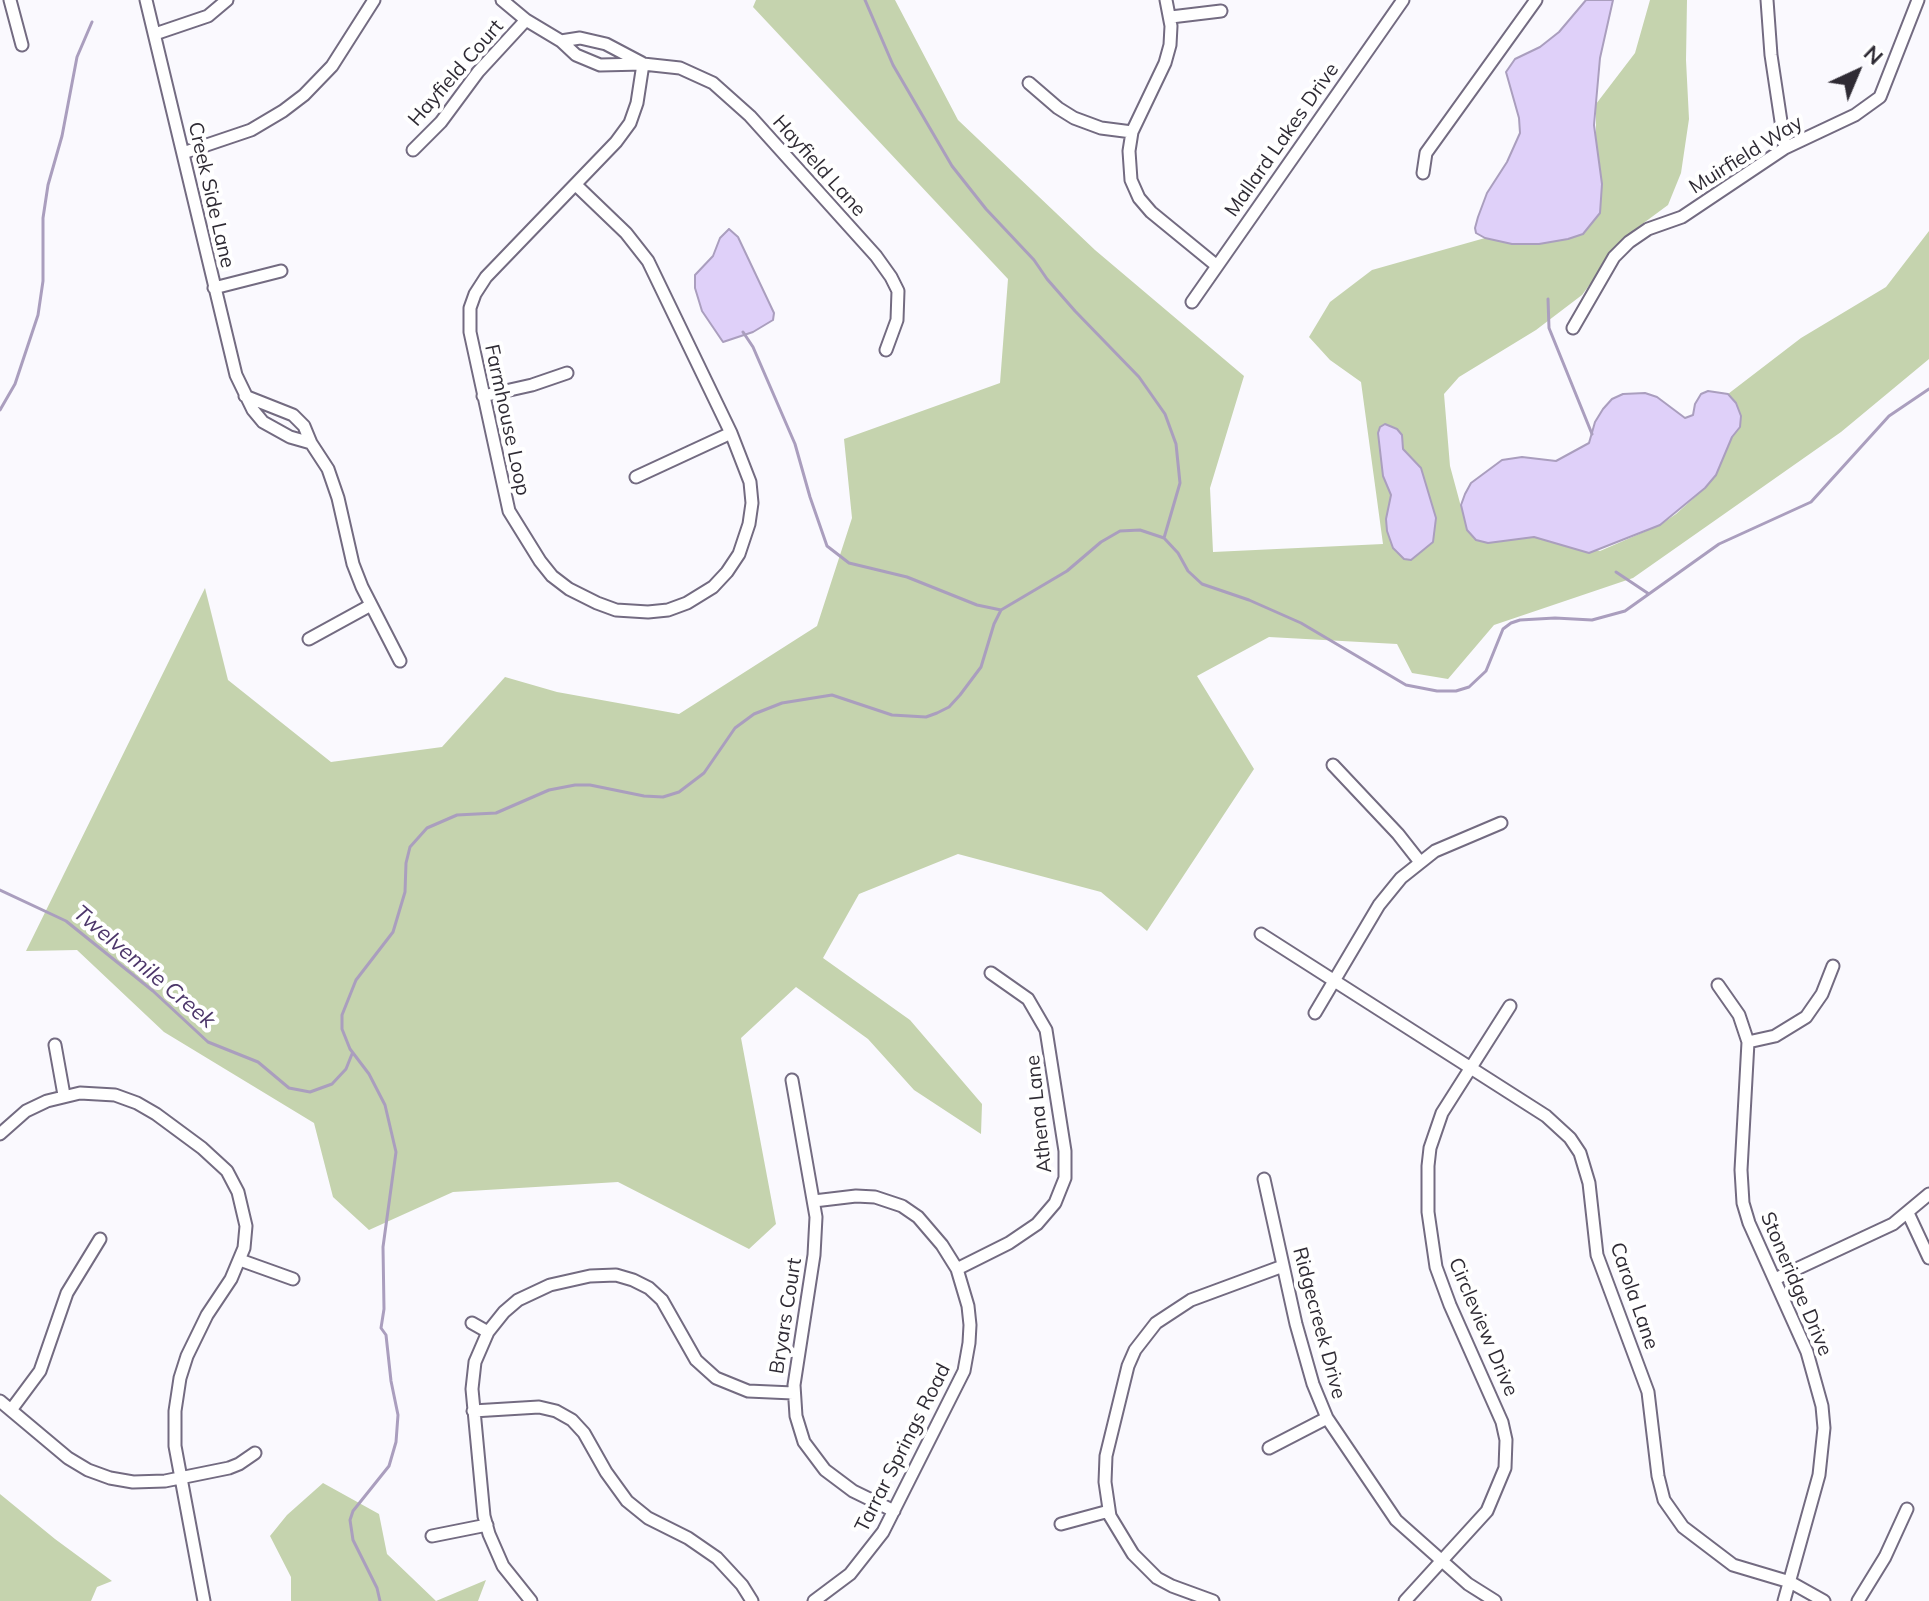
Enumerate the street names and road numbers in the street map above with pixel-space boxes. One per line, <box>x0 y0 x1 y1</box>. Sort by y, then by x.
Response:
street label: Hayfield Court <box>403 15 509 131</box>
street label: Mallard Lakes Drive <box>1220 58 1344 222</box>
street label: Hayfield Lane <box>767 110 871 222</box>
street label: Muirfield Way <box>1685 111 1807 199</box>
street label: Creek Side Lane <box>183 120 239 270</box>
street label: Farmhouse Loop <box>479 342 535 498</box>
street label: Athena Lane <box>1021 1054 1057 1174</box>
street label: Stoneridge Drive <box>1755 1209 1837 1359</box>
street label: Carola Lane <box>1605 1239 1663 1353</box>
street label: Ridgecreek Drive <box>1287 1244 1351 1402</box>
street label: Circleview Drive <box>1443 1254 1523 1400</box>
street label: Bryars Court <box>765 1256 807 1376</box>
street label: Tarrar Springs Road <box>850 1360 956 1536</box>

